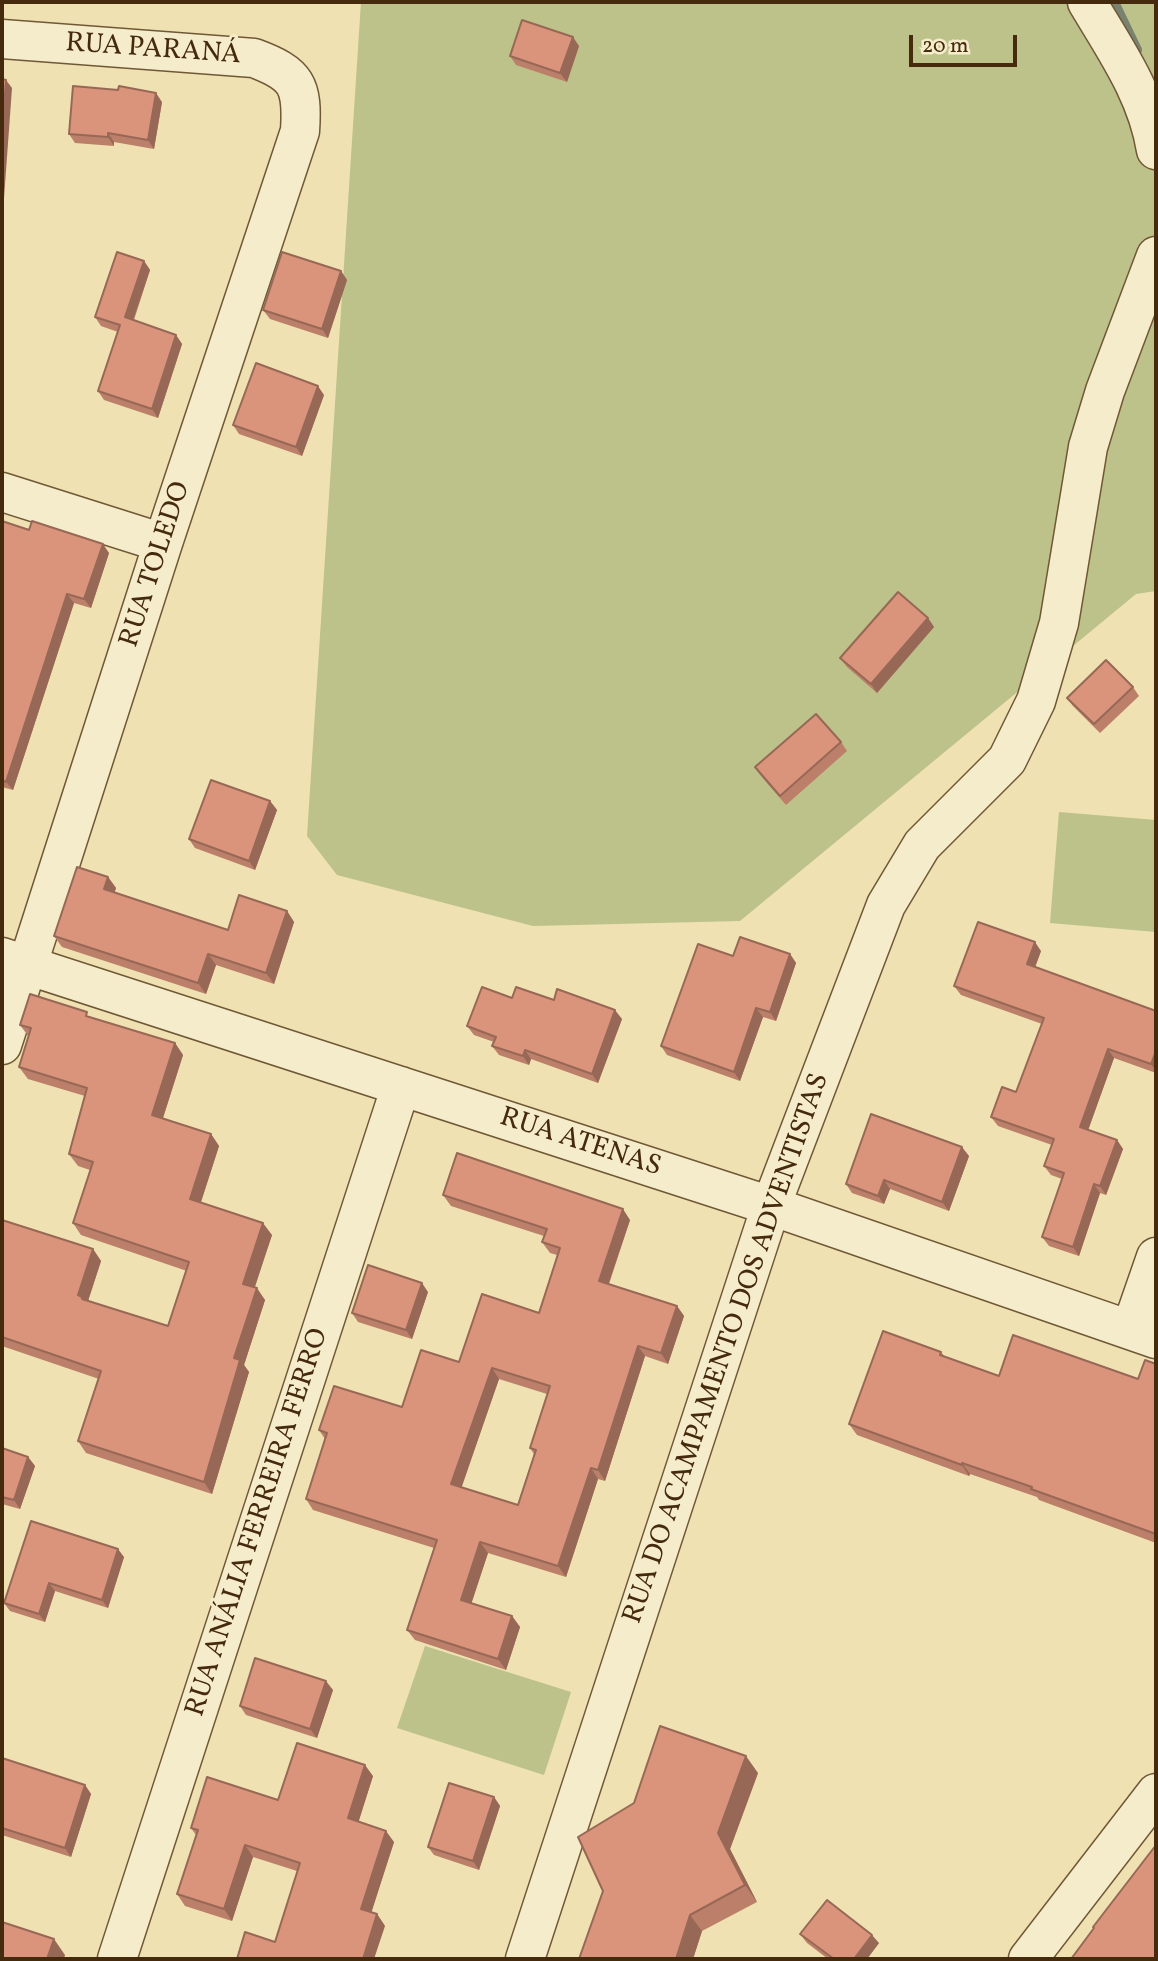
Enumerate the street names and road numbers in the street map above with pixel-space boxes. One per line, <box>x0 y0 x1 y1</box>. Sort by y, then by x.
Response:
street label: RUA PARANÁ <box>64 28 242 74</box>
street label: RUA TOLEDO <box>114 478 200 652</box>
street label: RUA DO ACAMPAMENTO DOS ADVENTISTAS <box>618 1069 838 1629</box>
street label: RUA ATENAS <box>495 1102 665 1186</box>
street label: RUA ANÁLIA FERREIRA FERRO <box>180 1325 338 1721</box>

